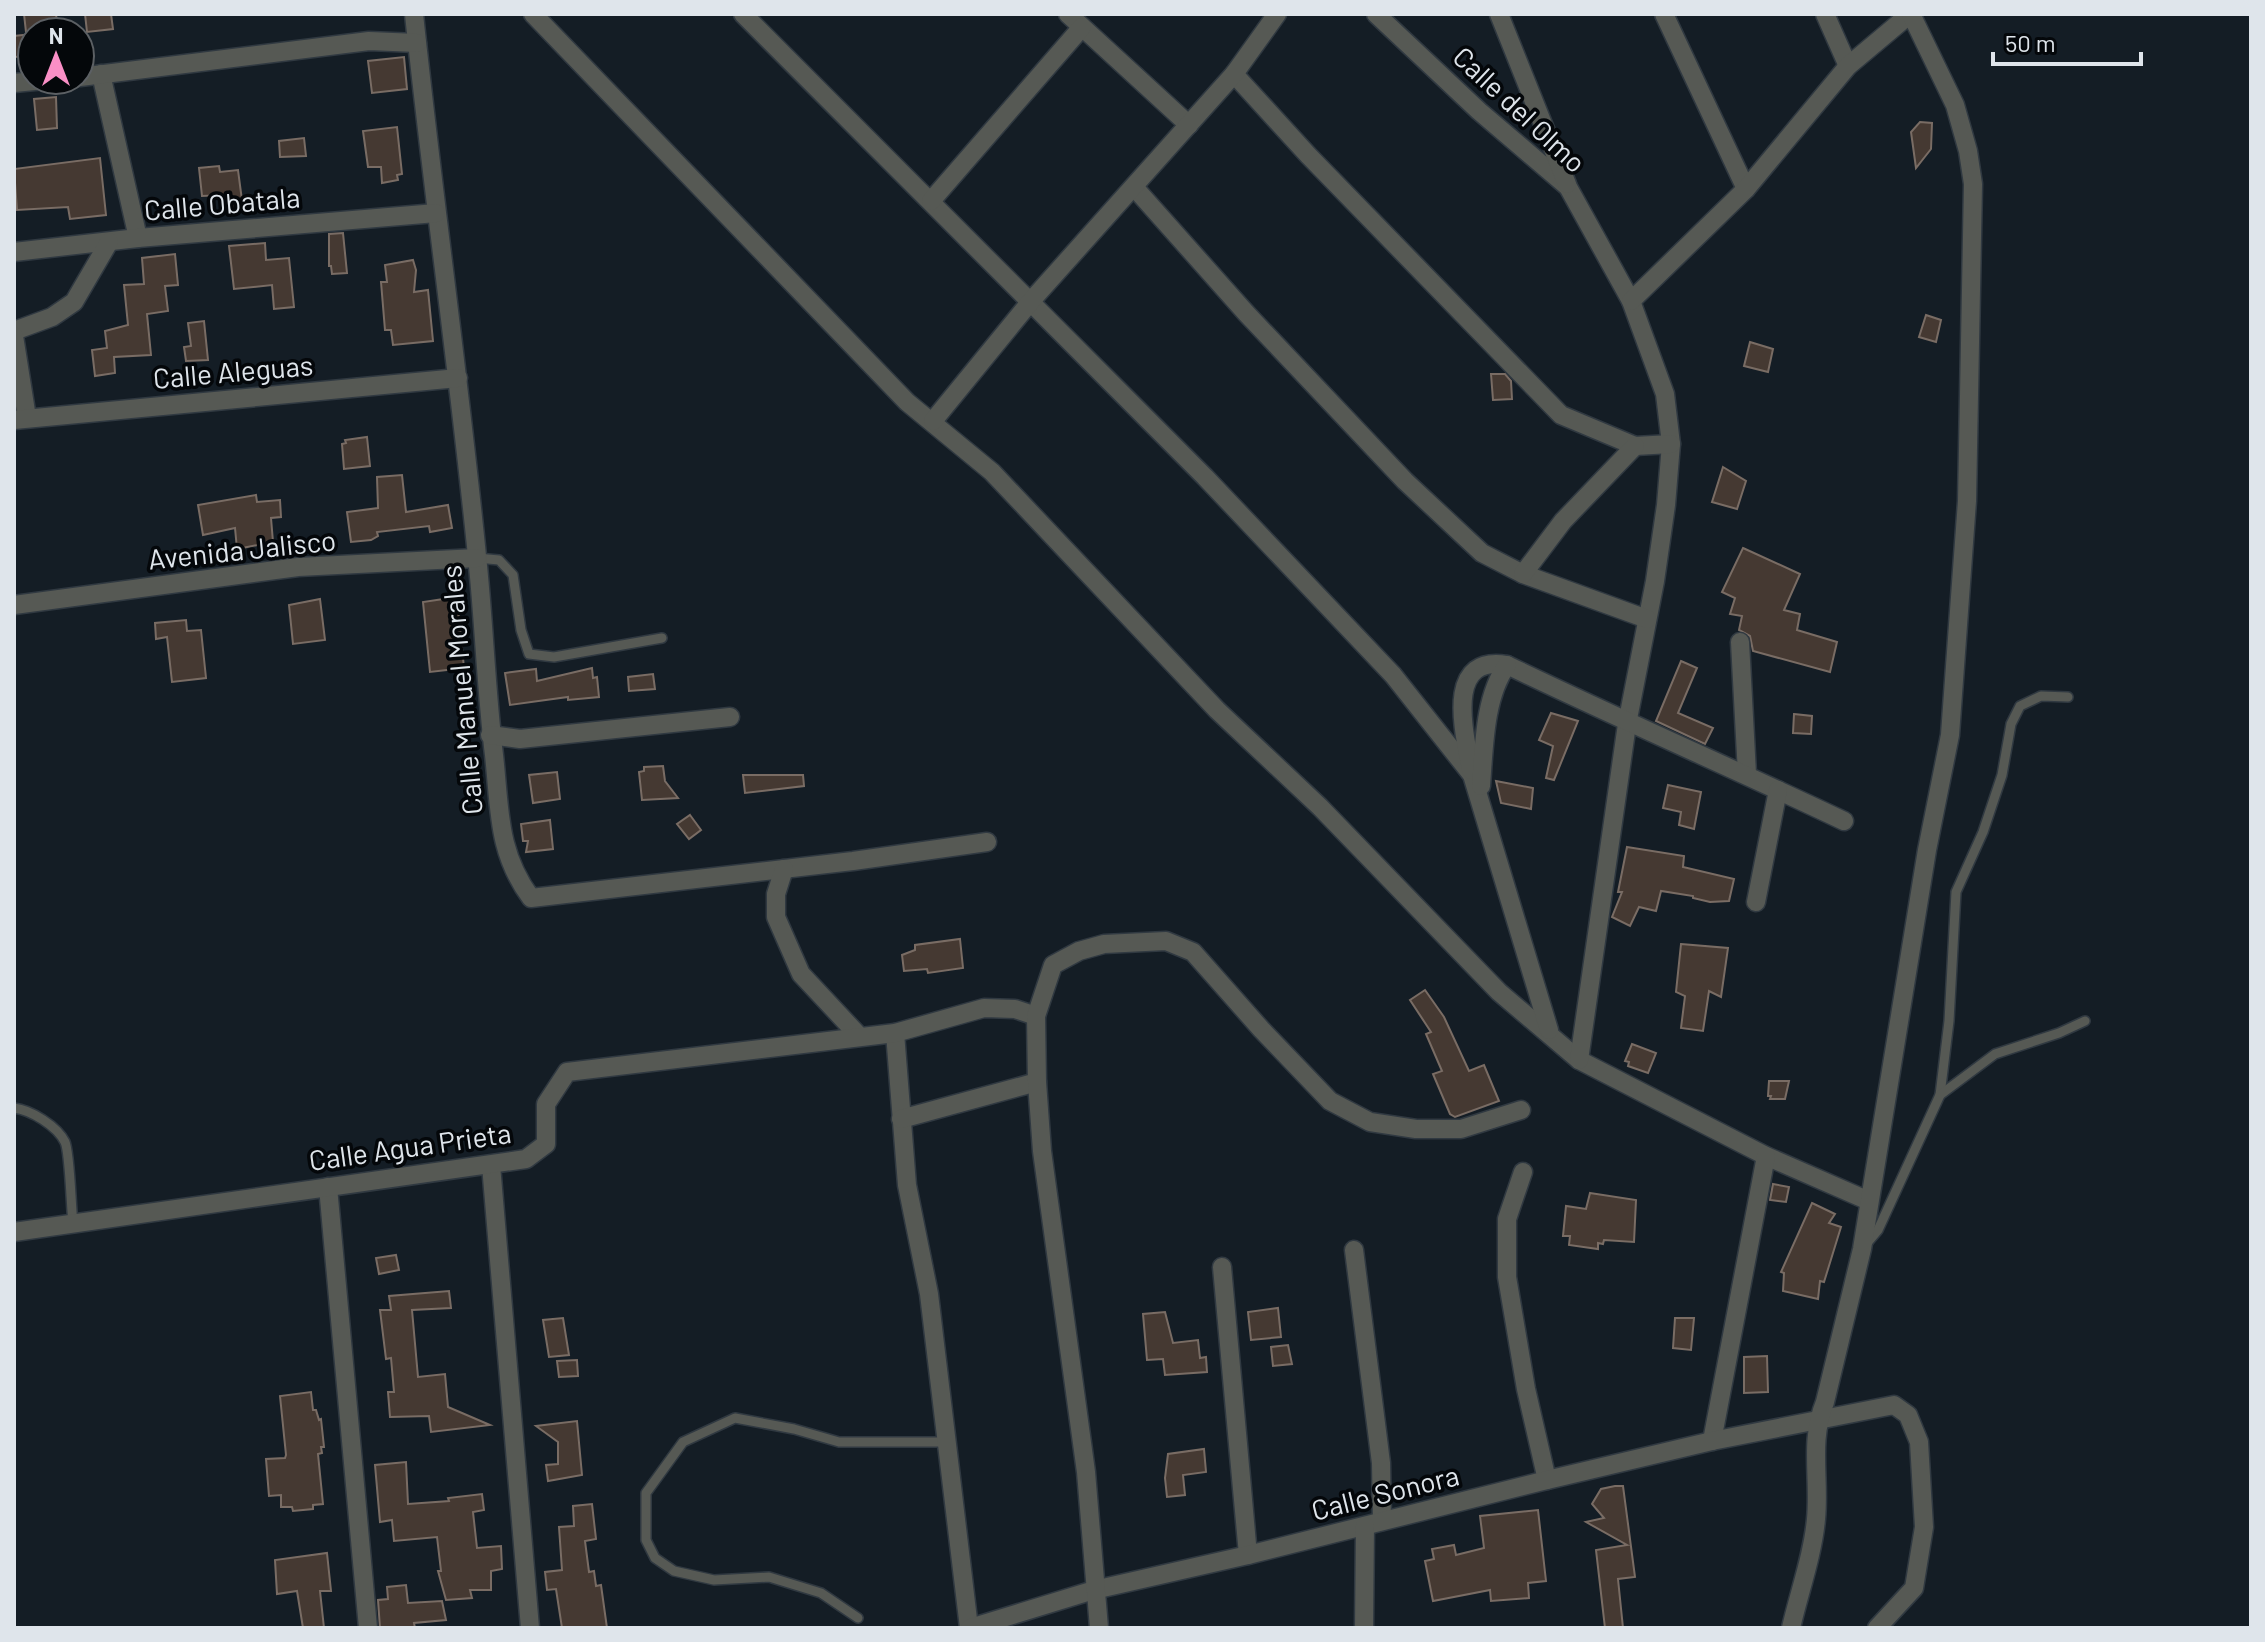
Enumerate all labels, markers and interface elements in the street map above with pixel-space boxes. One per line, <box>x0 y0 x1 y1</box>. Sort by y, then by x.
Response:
north arrow <box>16 16 96 96</box>
scale bar <box>1993 16 2141 66</box>
text: N <box>49 22 63 48</box>
text: 50 m <box>2005 28 2056 57</box>
street label: Calle del Olmo <box>1447 39 1593 179</box>
street label: Calle Obatala <box>142 179 302 227</box>
street label: Calle Aleguas <box>152 347 314 395</box>
street label: Avenida Jalisco <box>146 522 338 576</box>
street label: Calle Manuel Morales <box>433 564 489 816</box>
street label: Calle Agua Prieta <box>307 1115 513 1177</box>
street label: Calle Sonora <box>1308 1457 1462 1527</box>

